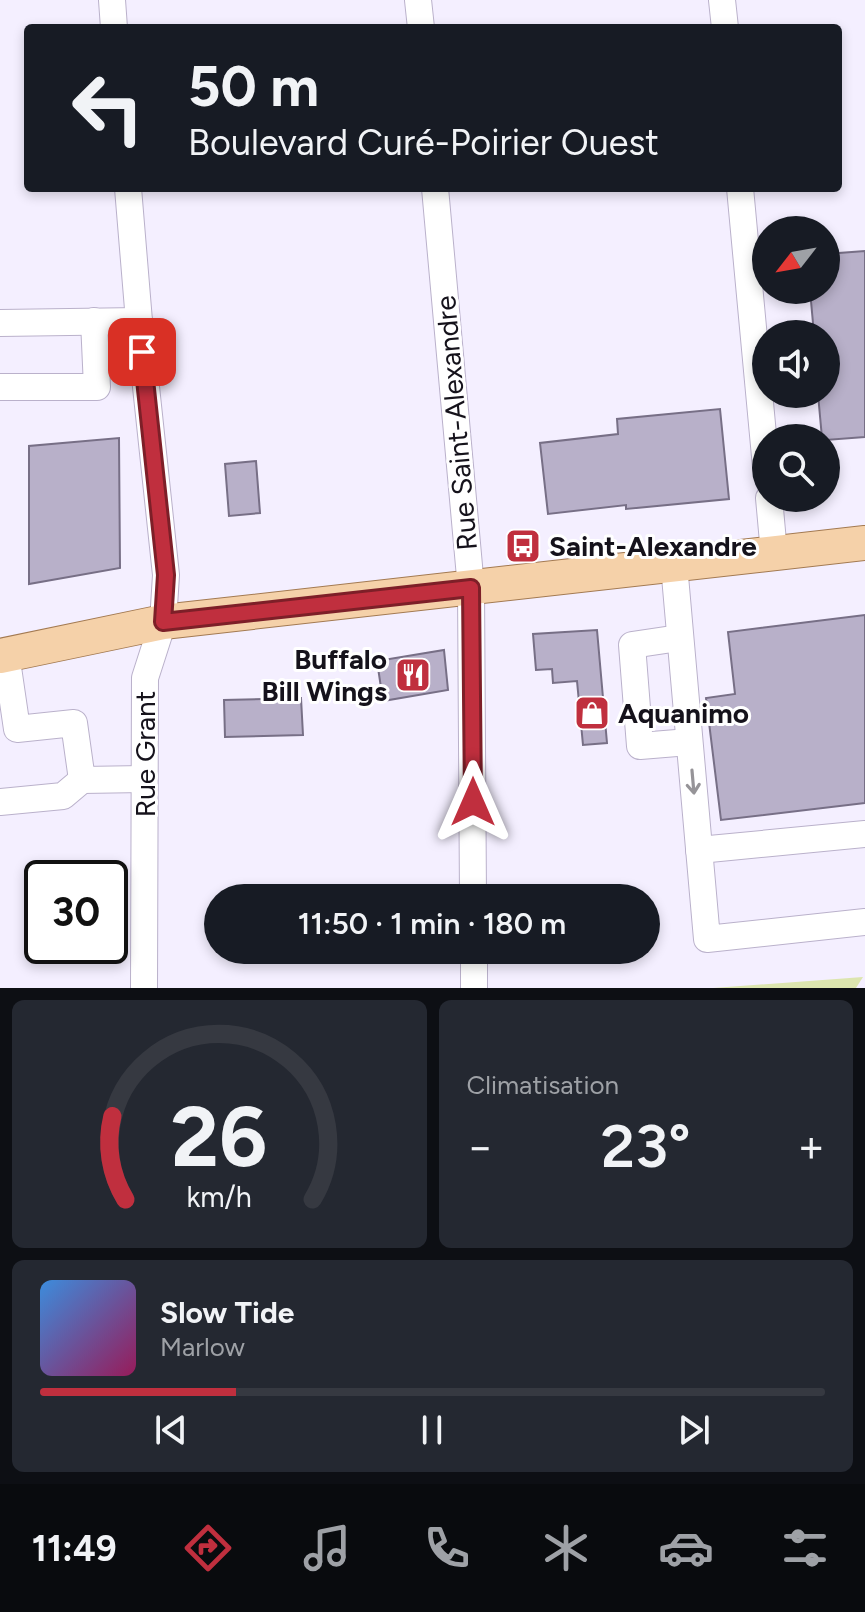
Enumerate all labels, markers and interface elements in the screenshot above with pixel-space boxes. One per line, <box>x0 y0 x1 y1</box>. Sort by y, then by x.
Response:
text: 50 m <box>188 53 319 120</box>
icon: left <box>56 56 160 160</box>
text: Boulevard Curé-Poirier Ouest <box>188 121 659 164</box>
north arrow <box>752 216 840 304</box>
map controls <box>752 216 840 512</box>
street label: Rue Saint-Alexandre <box>428 294 484 552</box>
pin <box>108 318 176 386</box>
button: sound <box>752 320 840 408</box>
icon: arrive <box>120 330 164 374</box>
button: search <box>752 424 840 512</box>
bus stop icon: Saint-Alexandre <box>504 527 542 565</box>
place label: Saint-Alexandre <box>549 529 757 563</box>
place label: Buffalo Bill Wings <box>261 642 387 708</box>
restaurant icon: Buffalo Bill Wings <box>394 656 432 694</box>
street label: Rue Grant <box>128 691 162 817</box>
shop icon: Aquanimo <box>573 694 611 732</box>
place label: Aquanimo <box>618 696 749 730</box>
position arrow <box>431 760 515 844</box>
one-way arrow <box>685 768 700 795</box>
speed limit sign: 30 <box>24 860 128 964</box>
text: 11:50 · 1 min · 180 m <box>298 905 566 942</box>
text: Climatisation <box>467 1069 619 1101</box>
text: 26 <box>171 1087 267 1187</box>
text: 23° <box>601 1110 691 1182</box>
text: − <box>467 1120 494 1173</box>
text: + <box>798 1120 825 1173</box>
text: km/h <box>187 1180 252 1214</box>
text: Slow Tide <box>160 1294 294 1331</box>
text: Marlow <box>160 1331 245 1363</box>
icon: previous <box>149 1408 193 1452</box>
icon: pause <box>410 1408 454 1452</box>
icon: next <box>672 1408 716 1452</box>
icon: directions <box>180 1520 236 1576</box>
icon: music <box>299 1520 355 1576</box>
icon: phone <box>419 1520 475 1576</box>
icon: climate <box>538 1520 594 1576</box>
icon: car <box>658 1520 714 1576</box>
icon: filters <box>777 1520 833 1576</box>
text: 11:49 <box>32 1527 117 1570</box>

